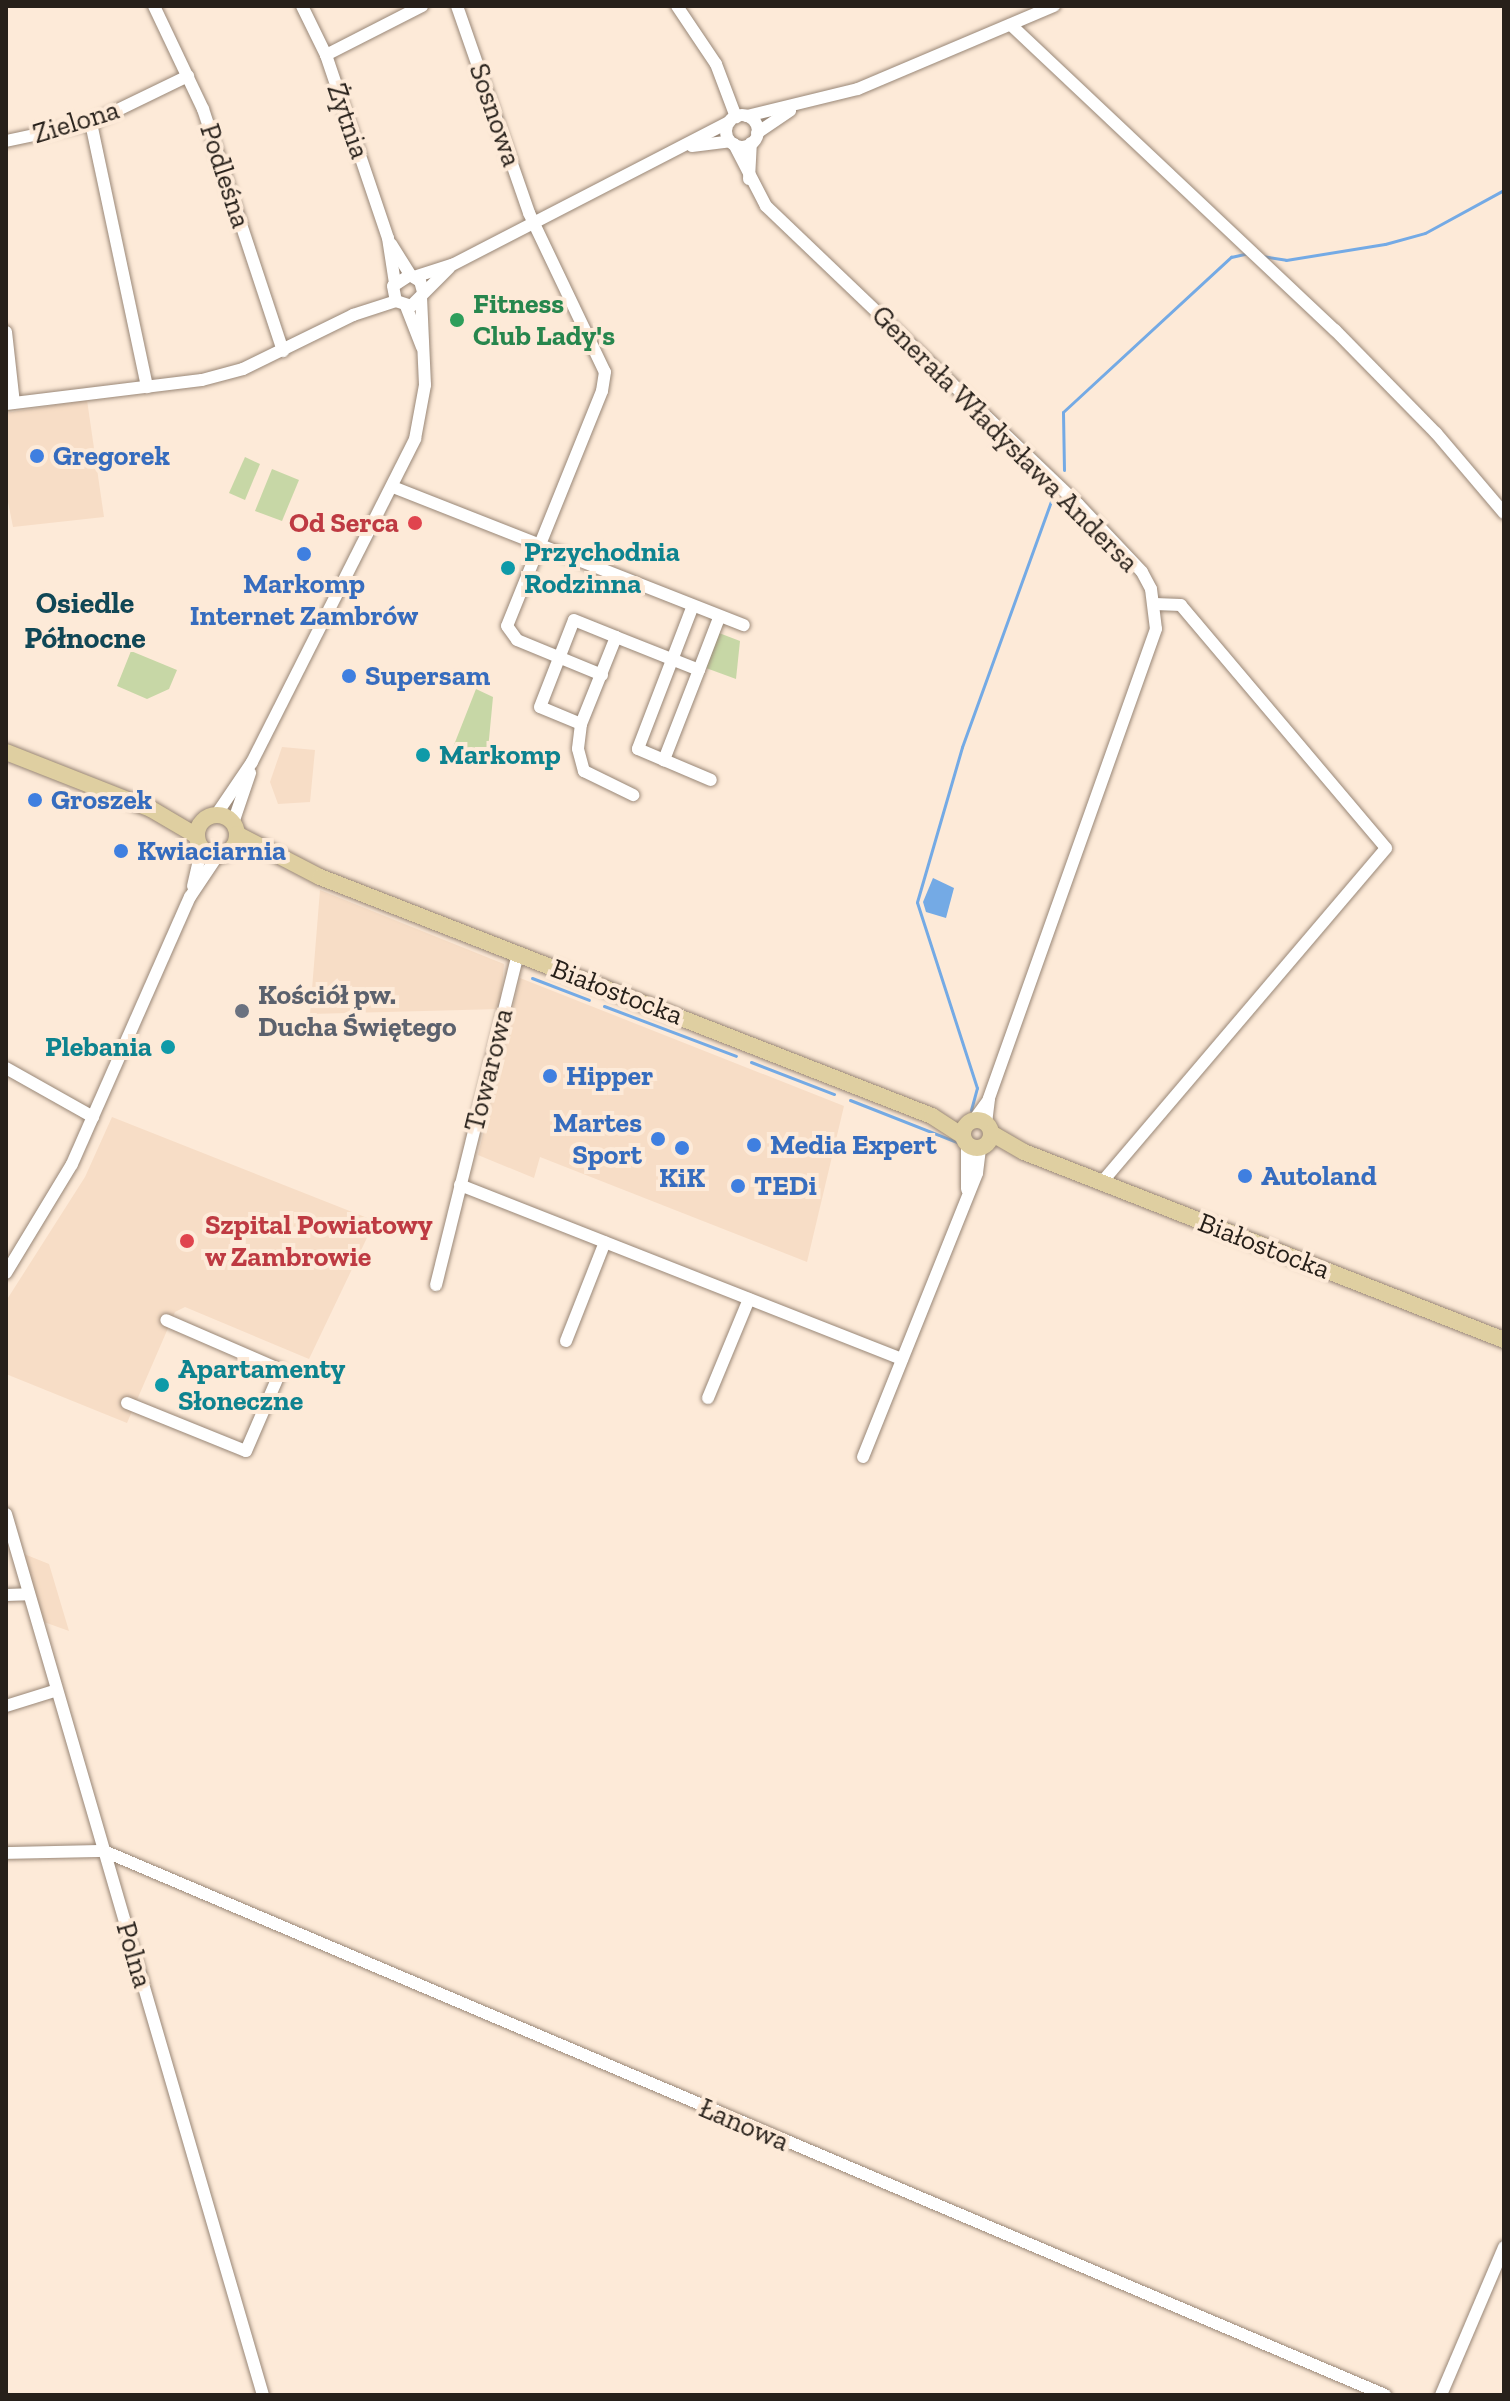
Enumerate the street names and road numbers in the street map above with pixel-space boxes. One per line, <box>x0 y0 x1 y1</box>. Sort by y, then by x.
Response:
street label: Sosnowa <box>462 59 528 171</box>
street label: Żytnia <box>320 79 376 163</box>
street label: Zielona <box>29 93 123 151</box>
street label: Podleśna <box>192 120 258 232</box>
street label: Generała Władysława Andersa <box>864 298 1146 580</box>
street label: Białostocka <box>546 952 688 1032</box>
street label: Towarowa <box>458 1005 520 1135</box>
street label: Białostocka <box>1193 1206 1335 1286</box>
street label: Polna <box>109 1918 159 1992</box>
street label: Łanowa <box>694 2091 794 2159</box>

